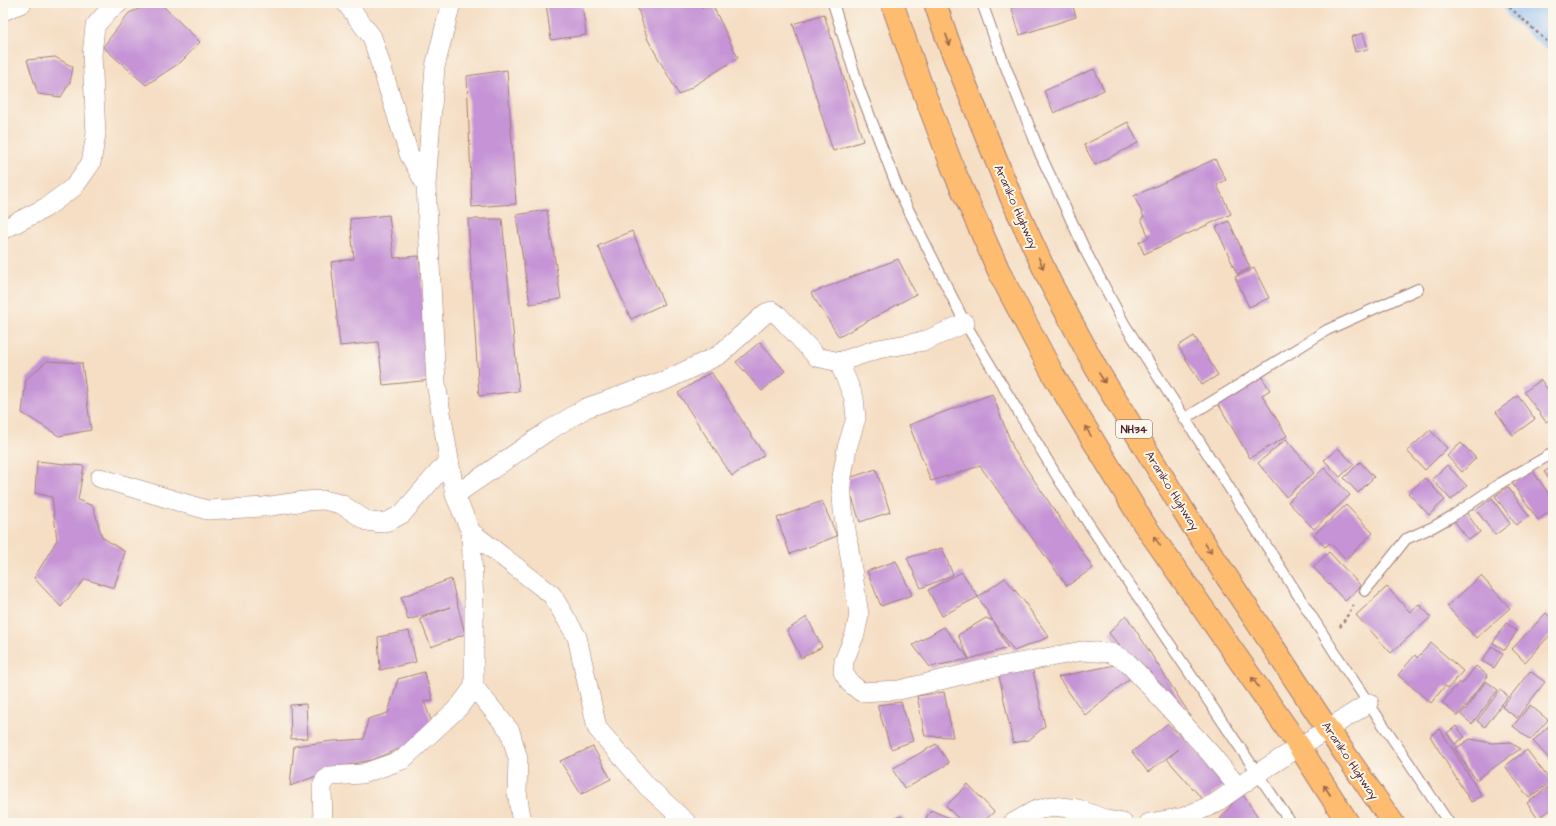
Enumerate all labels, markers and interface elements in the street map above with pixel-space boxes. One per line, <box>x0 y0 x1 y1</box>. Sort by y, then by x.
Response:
one-way arrow <box>945 33 952 46</box>
street label: Araniko Highway <box>989 162 1042 253</box>
one-way arrow <box>1038 257 1045 269</box>
one-way arrow <box>1098 372 1106 383</box>
road number: NH34 <box>1116 420 1152 438</box>
one-way arrow <box>1083 425 1091 437</box>
street label: Araniko Highway <box>1140 448 1203 535</box>
one-way arrow <box>1153 536 1161 547</box>
one-way arrow <box>1204 542 1212 554</box>
one-way arrow <box>1251 677 1259 688</box>
street label: Araniko Highway <box>1317 719 1383 804</box>
one-way arrow <box>1323 784 1331 796</box>

